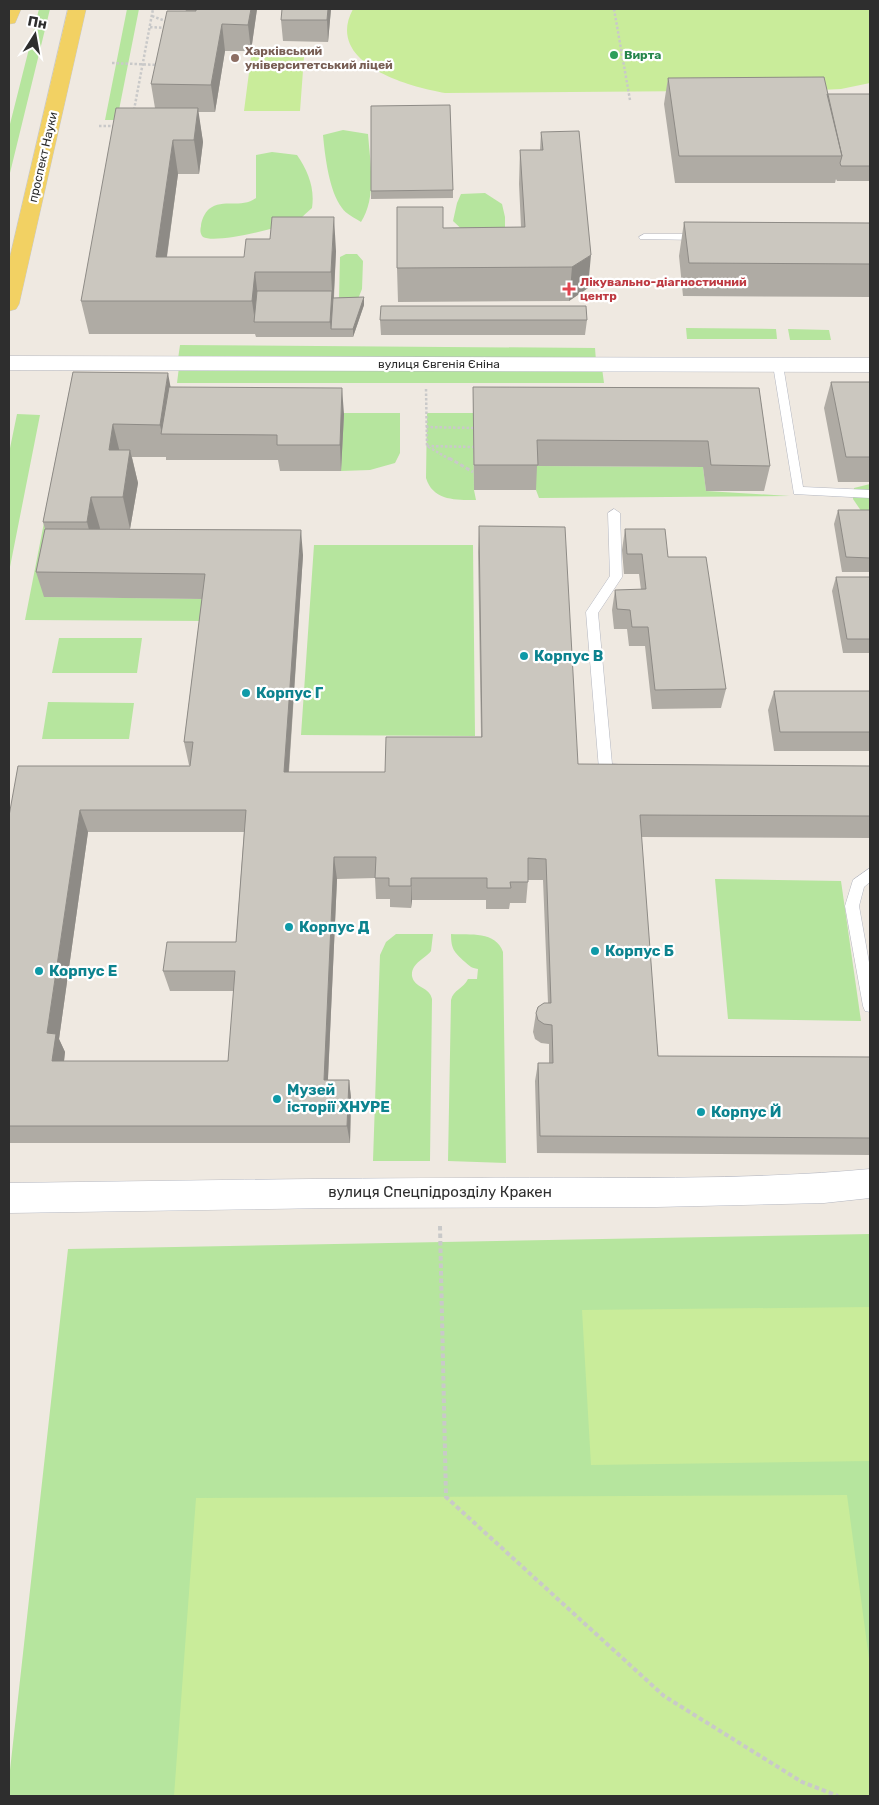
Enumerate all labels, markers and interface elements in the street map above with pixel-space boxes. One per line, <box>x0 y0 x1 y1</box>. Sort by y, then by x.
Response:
north arrow <box>10 10 60 60</box>
text: Пн <box>26 13 49 33</box>
place label: Харківський університетський ліцей <box>245 44 393 72</box>
place label: Вирта <box>624 48 661 62</box>
marker: Вирта <box>608 49 620 61</box>
marker: Харківський університетський ліцей <box>229 52 241 64</box>
street label: проспект Науки <box>26 110 60 204</box>
place label: Лікувально-діагностичний центр <box>580 275 747 303</box>
marker: Лікувально-діагностичний центр <box>562 282 576 296</box>
street label: вулиця Євгенія Єніна <box>378 357 500 371</box>
place label: Корпус В <box>534 647 603 665</box>
marker: Корпус В <box>518 650 530 662</box>
place label: Корпус Г <box>256 684 324 702</box>
marker: Корпус Г <box>240 687 252 699</box>
place label: Корпус Д <box>299 918 370 936</box>
marker: Корпус Д <box>283 921 295 933</box>
place label: Корпус Б <box>605 942 674 960</box>
marker: Корпус Б <box>589 945 601 957</box>
place label: Корпус E <box>49 962 117 980</box>
marker: Корпус E <box>33 965 45 977</box>
place label: Музей історії ХНУРЕ <box>287 1081 390 1116</box>
marker: Музей історії ХНУРЕ <box>271 1093 283 1105</box>
place label: Корпус Й <box>711 1103 782 1121</box>
marker: Корпус Й <box>695 1106 707 1118</box>
street label: вулиця Спецпідрозділу Кракен <box>328 1183 552 1201</box>

